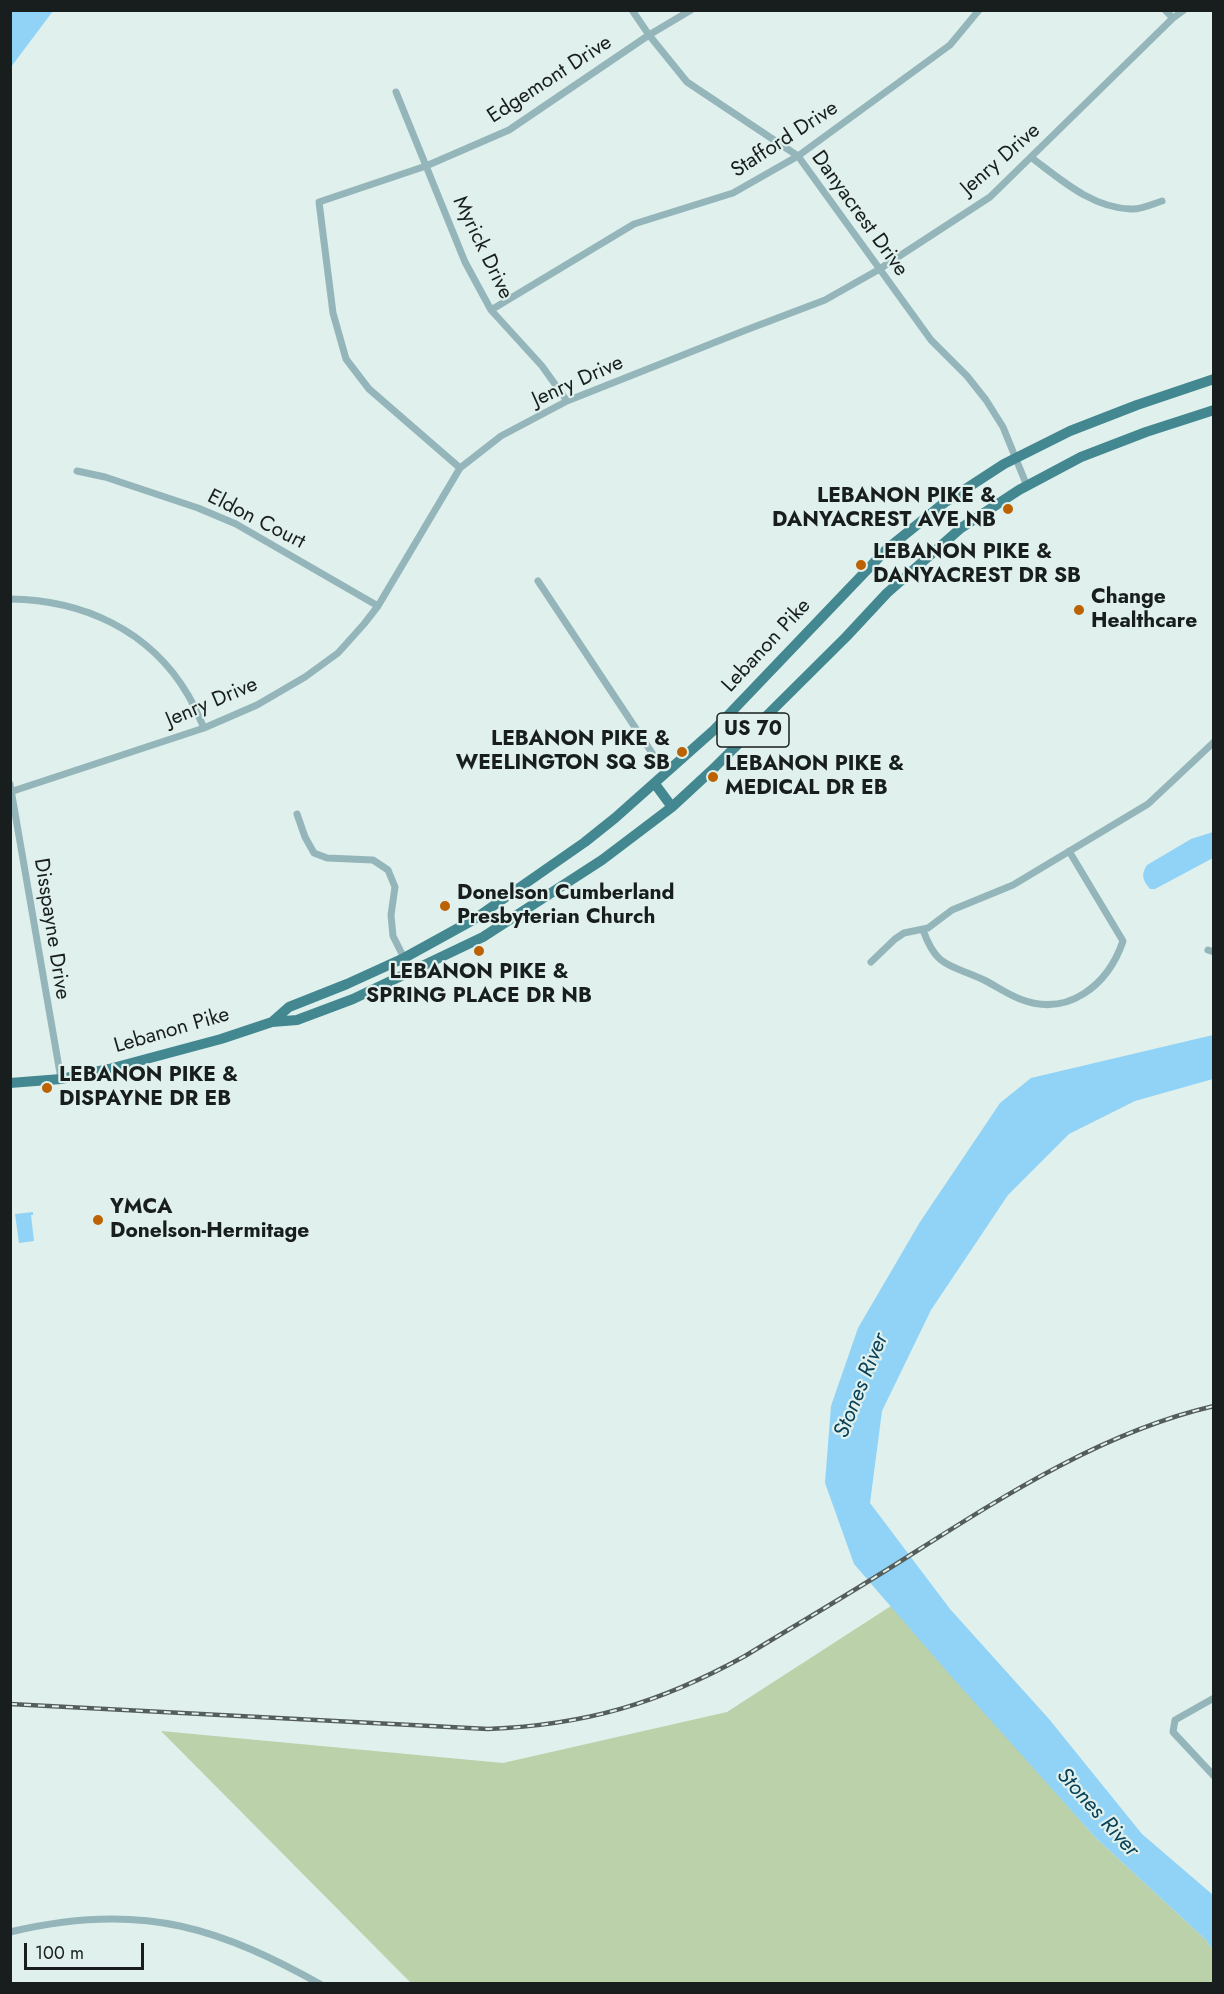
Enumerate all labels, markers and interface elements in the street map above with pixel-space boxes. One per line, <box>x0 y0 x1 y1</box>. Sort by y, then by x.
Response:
street label: Edgemont Drive <box>483 30 617 130</box>
street label: Stafford Drive <box>727 96 843 184</box>
street label: Jenry Drive <box>956 119 1046 201</box>
street label: Danyacrest Drive <box>805 146 913 282</box>
street label: Myrick Drive <box>446 193 518 303</box>
street label: Jenry Drive <box>529 351 627 413</box>
place label: LEBANON PIKE & DANYACREST AVE NB <box>772 484 996 534</box>
street label: Eldon Court <box>203 485 309 555</box>
marker: LEBANON PIKE & DANYACREST AVE NB <box>1001 502 1015 516</box>
place label: LEBANON PIKE & DANYACREST DR SB <box>873 540 1081 590</box>
marker: LEBANON PIKE & DANYACREST DR SB <box>854 558 868 572</box>
place label: Change Healthcare <box>1091 585 1197 635</box>
street label: Lebanon Pike <box>717 594 817 698</box>
marker: Change Healthcare <box>1072 603 1086 617</box>
street label: Jenry Drive <box>162 672 262 734</box>
road number: US 70 <box>717 713 789 747</box>
place label: LEBANON PIKE & WEELINGTON SQ SB <box>456 727 670 777</box>
marker: LEBANON PIKE & WEELINGTON SQ SB <box>675 745 689 759</box>
place label: LEBANON PIKE & MEDICAL DR EB <box>725 752 904 802</box>
marker: LEBANON PIKE & MEDICAL DR EB <box>706 770 720 784</box>
street label: Disspayne Drive <box>27 857 75 1001</box>
place label: Donelson Cumberland Presbyterian Church <box>457 881 675 931</box>
marker: Donelson Cumberland Presbyterian Church <box>438 899 452 913</box>
marker: LEBANON PIKE & SPRING PLACE DR NB <box>472 944 486 958</box>
place label: LEBANON PIKE & SPRING PLACE DR NB <box>366 960 592 1010</box>
street label: Lebanon Pike <box>111 1003 233 1059</box>
place label: LEBANON PIKE & DISPAYNE DR EB <box>59 1063 238 1113</box>
marker: LEBANON PIKE & DISPAYNE DR EB <box>40 1081 54 1095</box>
place label: YMCA Donelson-Hermitage <box>110 1195 309 1245</box>
marker: YMCA Donelson-Hermitage <box>91 1213 105 1227</box>
water label: Stones River <box>829 1330 895 1442</box>
water label: Stones River <box>1050 1763 1144 1863</box>
scale bar <box>27 1931 147 1969</box>
text: 100 m <box>35 1940 84 1966</box>

